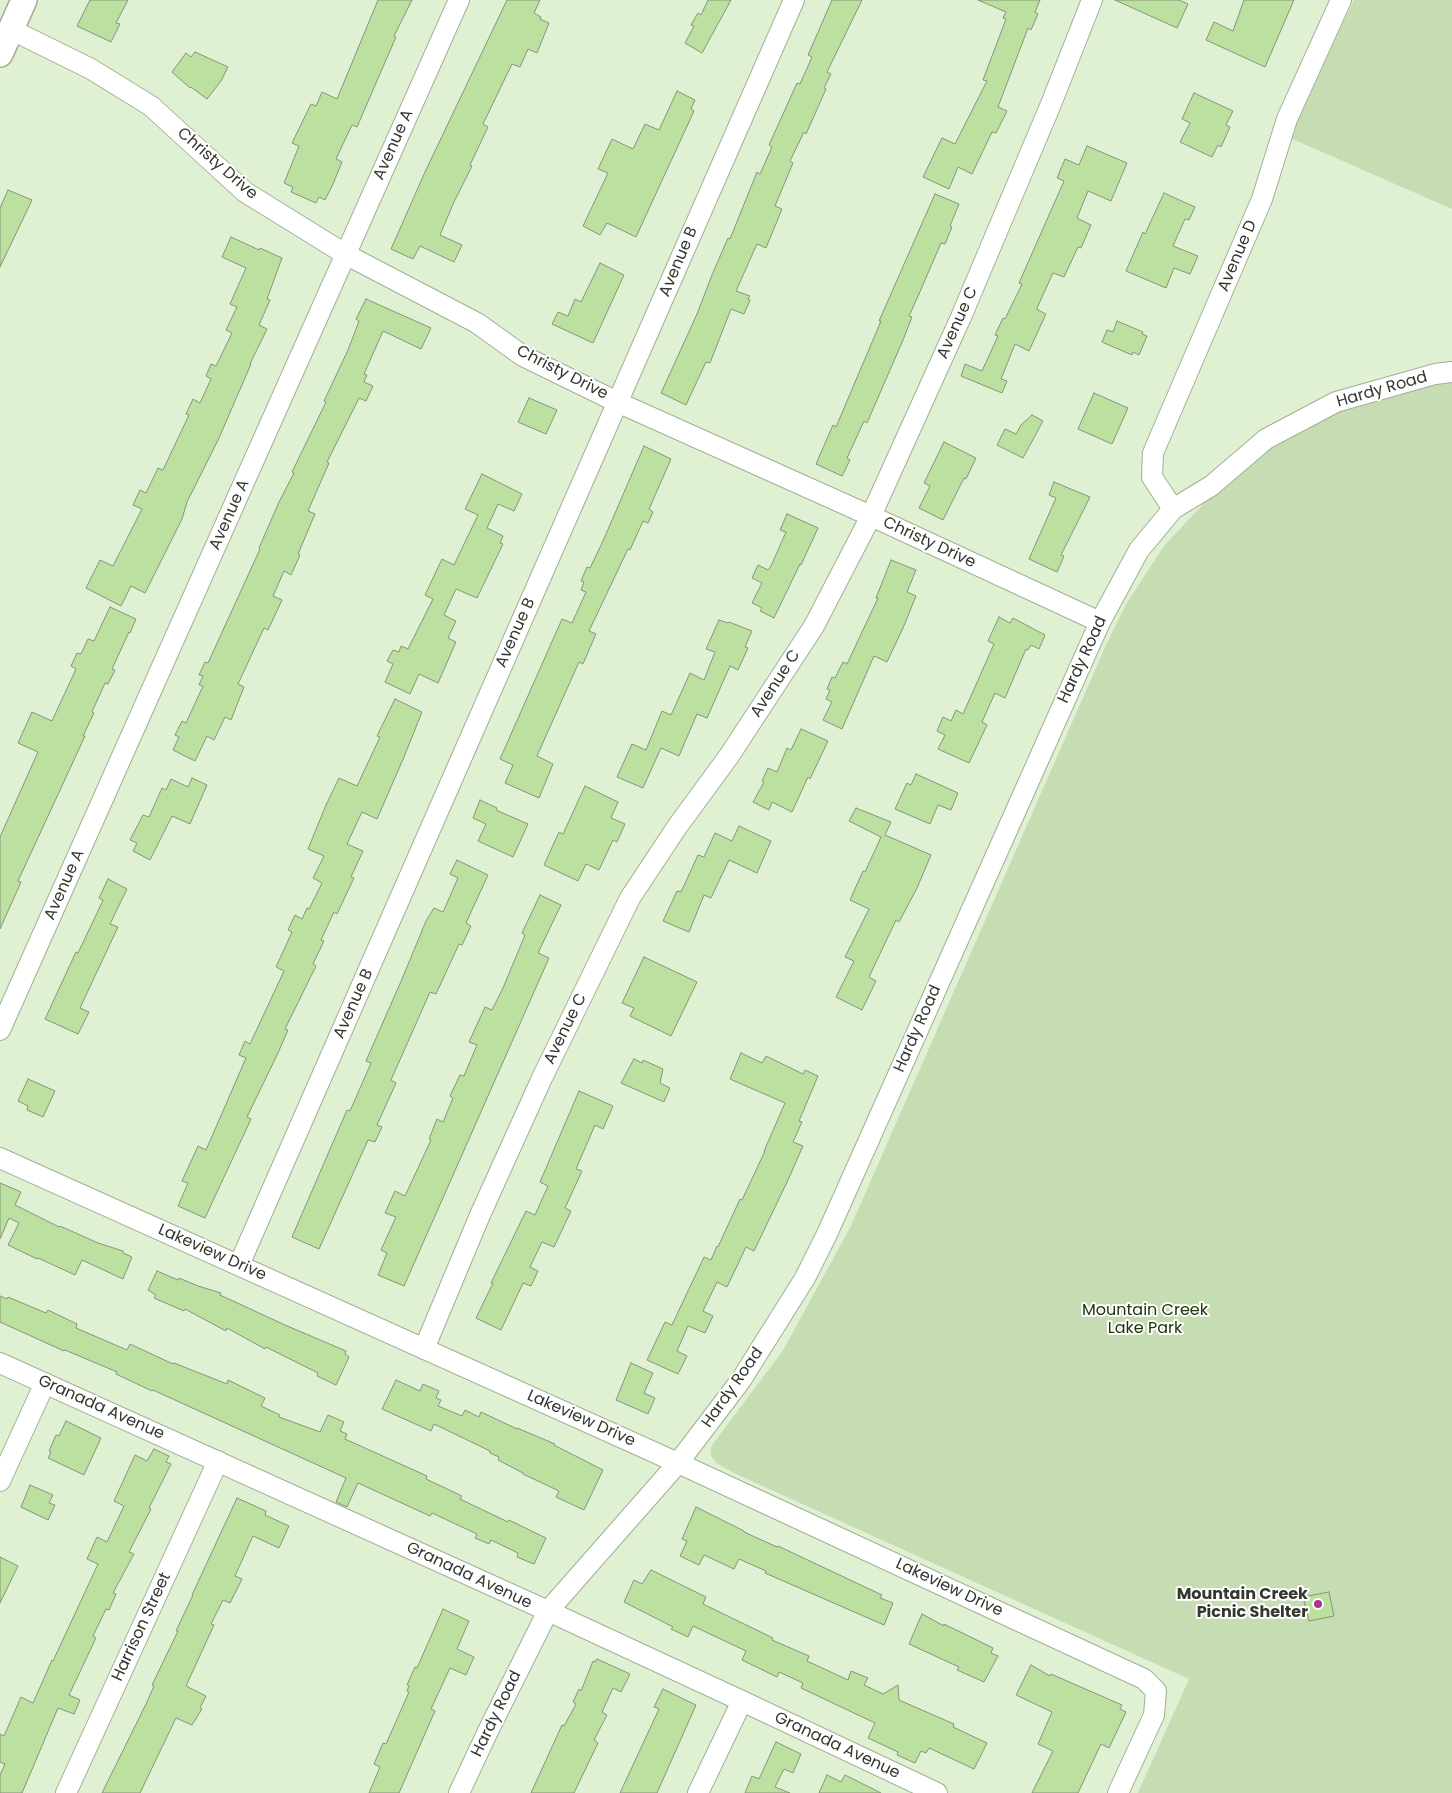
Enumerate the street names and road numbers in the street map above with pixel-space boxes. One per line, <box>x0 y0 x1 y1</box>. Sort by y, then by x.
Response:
street label: Avenue A <box>370 107 418 183</box>
street label: Christy Drive <box>173 124 261 204</box>
street label: Avenue D <box>1214 217 1262 295</box>
street label: Avenue B <box>656 224 702 300</box>
street label: Avenue C <box>934 284 982 362</box>
street label: Christy Drive <box>513 342 611 404</box>
street label: Hardy Road <box>1334 368 1430 412</box>
street label: Avenue A <box>206 477 254 553</box>
street label: Christy Drive <box>880 513 978 573</box>
street label: Avenue B <box>492 595 540 671</box>
street label: Hardy Road <box>1055 614 1111 706</box>
street label: Avenue C <box>747 647 805 721</box>
street label: Avenue A <box>41 847 89 923</box>
street label: Avenue B <box>330 966 378 1042</box>
street label: Hardy Road <box>890 982 946 1076</box>
street label: Avenue C <box>541 990 591 1068</box>
street label: Lakeview Drive <box>155 1221 269 1285</box>
street label: Hardy Road <box>698 1344 768 1432</box>
street label: Granada Avenue <box>35 1372 167 1444</box>
street label: Lakeview Drive <box>524 1387 638 1451</box>
street label: Granada Avenue <box>403 1539 535 1613</box>
street label: Lakeview Drive <box>892 1555 1006 1621</box>
street label: Harrison Street <box>108 1570 176 1684</box>
street label: Hardy Road <box>468 1668 526 1760</box>
street label: Granada Avenue <box>771 1709 903 1783</box>

